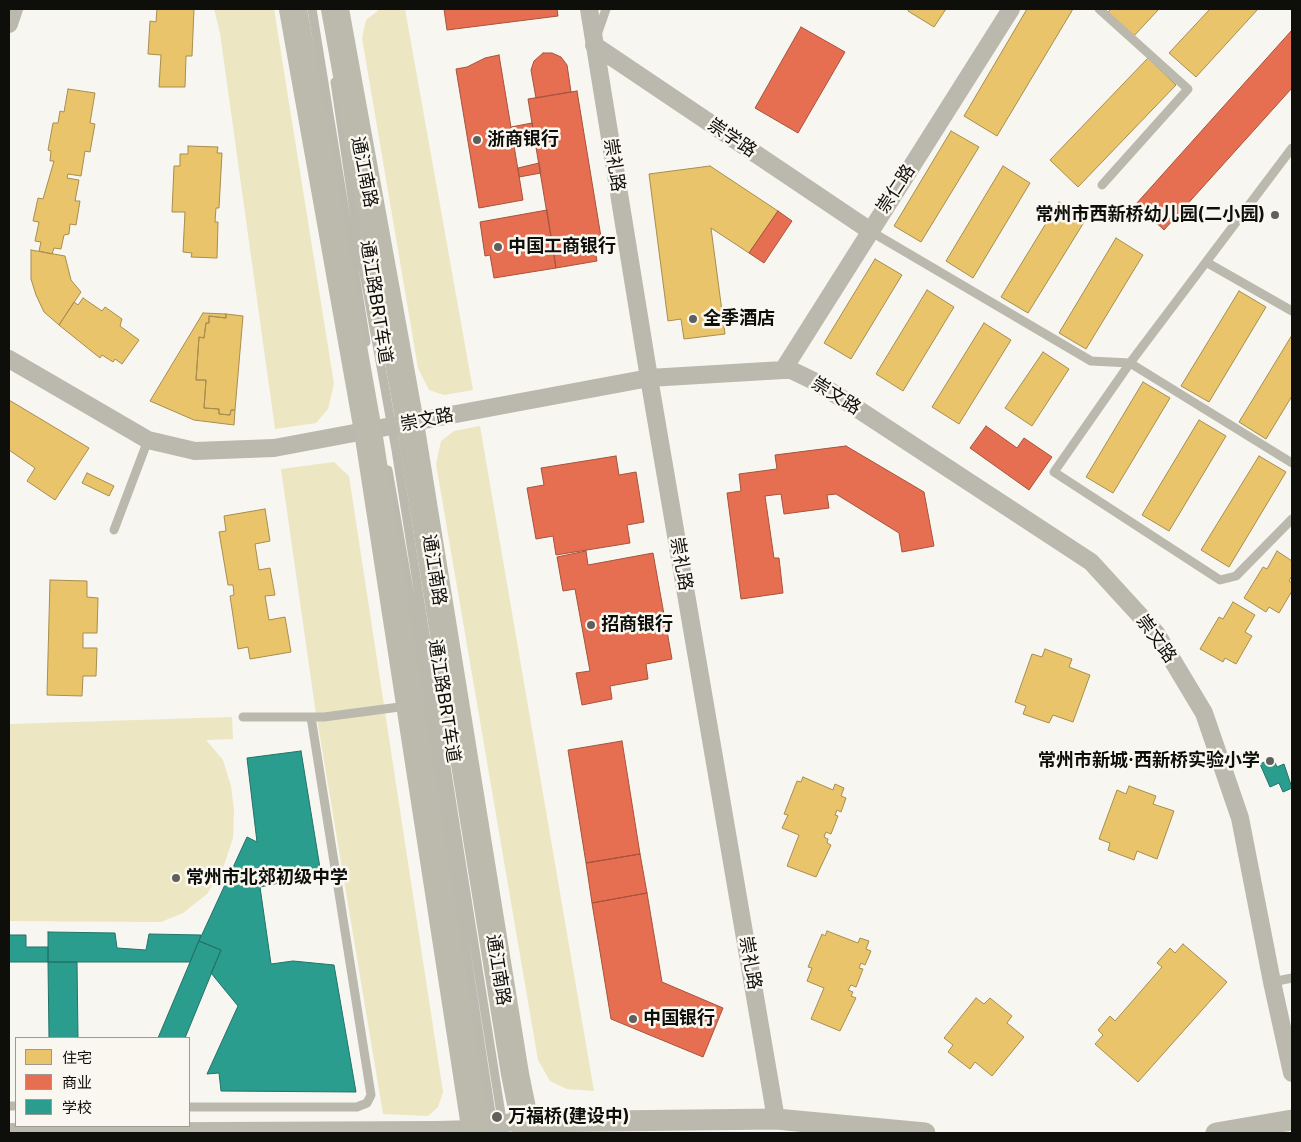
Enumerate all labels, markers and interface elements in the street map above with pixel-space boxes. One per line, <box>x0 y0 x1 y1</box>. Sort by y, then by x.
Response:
street label: 崇学路 <box>704 114 760 162</box>
place label: 浙商银行 <box>487 129 559 151</box>
marker: 浙商银行 <box>471 134 483 146</box>
street label: 通江南路 <box>347 135 381 209</box>
street label: 崇礼路 <box>599 137 629 193</box>
street label: 崇仁路 <box>872 160 920 218</box>
place label: 常州市西新桥幼儿园(二小园) <box>1035 204 1265 226</box>
marker: 常州市西新桥幼儿园(二小园) <box>1269 209 1281 221</box>
place label: 中国工商银行 <box>508 236 616 258</box>
street label: 通江路BRT车道 <box>356 239 396 365</box>
marker: 中国工商银行 <box>492 241 504 253</box>
place label: 全季酒店 <box>703 308 775 330</box>
marker: 全季酒店 <box>687 313 699 325</box>
street label: 崇文路 <box>807 373 865 419</box>
street label: 崇文路 <box>398 404 456 436</box>
street label: 通江南路 <box>418 533 450 607</box>
street label: 崇礼路 <box>666 536 696 592</box>
street label: 崇文路 <box>1131 611 1181 667</box>
place label: 招商银行 <box>601 614 673 636</box>
marker: 招商银行 <box>585 619 597 631</box>
street label: 通江路BRT车道 <box>424 638 464 764</box>
place label: 常州市新城·西新桥实验小学 <box>1038 750 1260 772</box>
marker: 常州市新城·西新桥实验小学 <box>1264 755 1276 767</box>
place label: 常州市北郊初级中学 <box>186 867 348 889</box>
marker: 常州市北郊初级中学 <box>170 872 182 884</box>
street label: 通江南路 <box>482 933 514 1007</box>
street label: 崇礼路 <box>735 935 765 991</box>
place label: 中国银行 <box>643 1008 715 1030</box>
marker: 中国银行 <box>627 1013 639 1025</box>
legend <box>15 1037 190 1127</box>
text: 住宅 <box>62 1048 92 1067</box>
text: 商业 <box>62 1073 92 1092</box>
text: 学校 <box>62 1098 92 1117</box>
place label: 万福桥(建设中) <box>508 1106 630 1128</box>
marker: 万福桥(建设中) <box>490 1110 504 1124</box>

